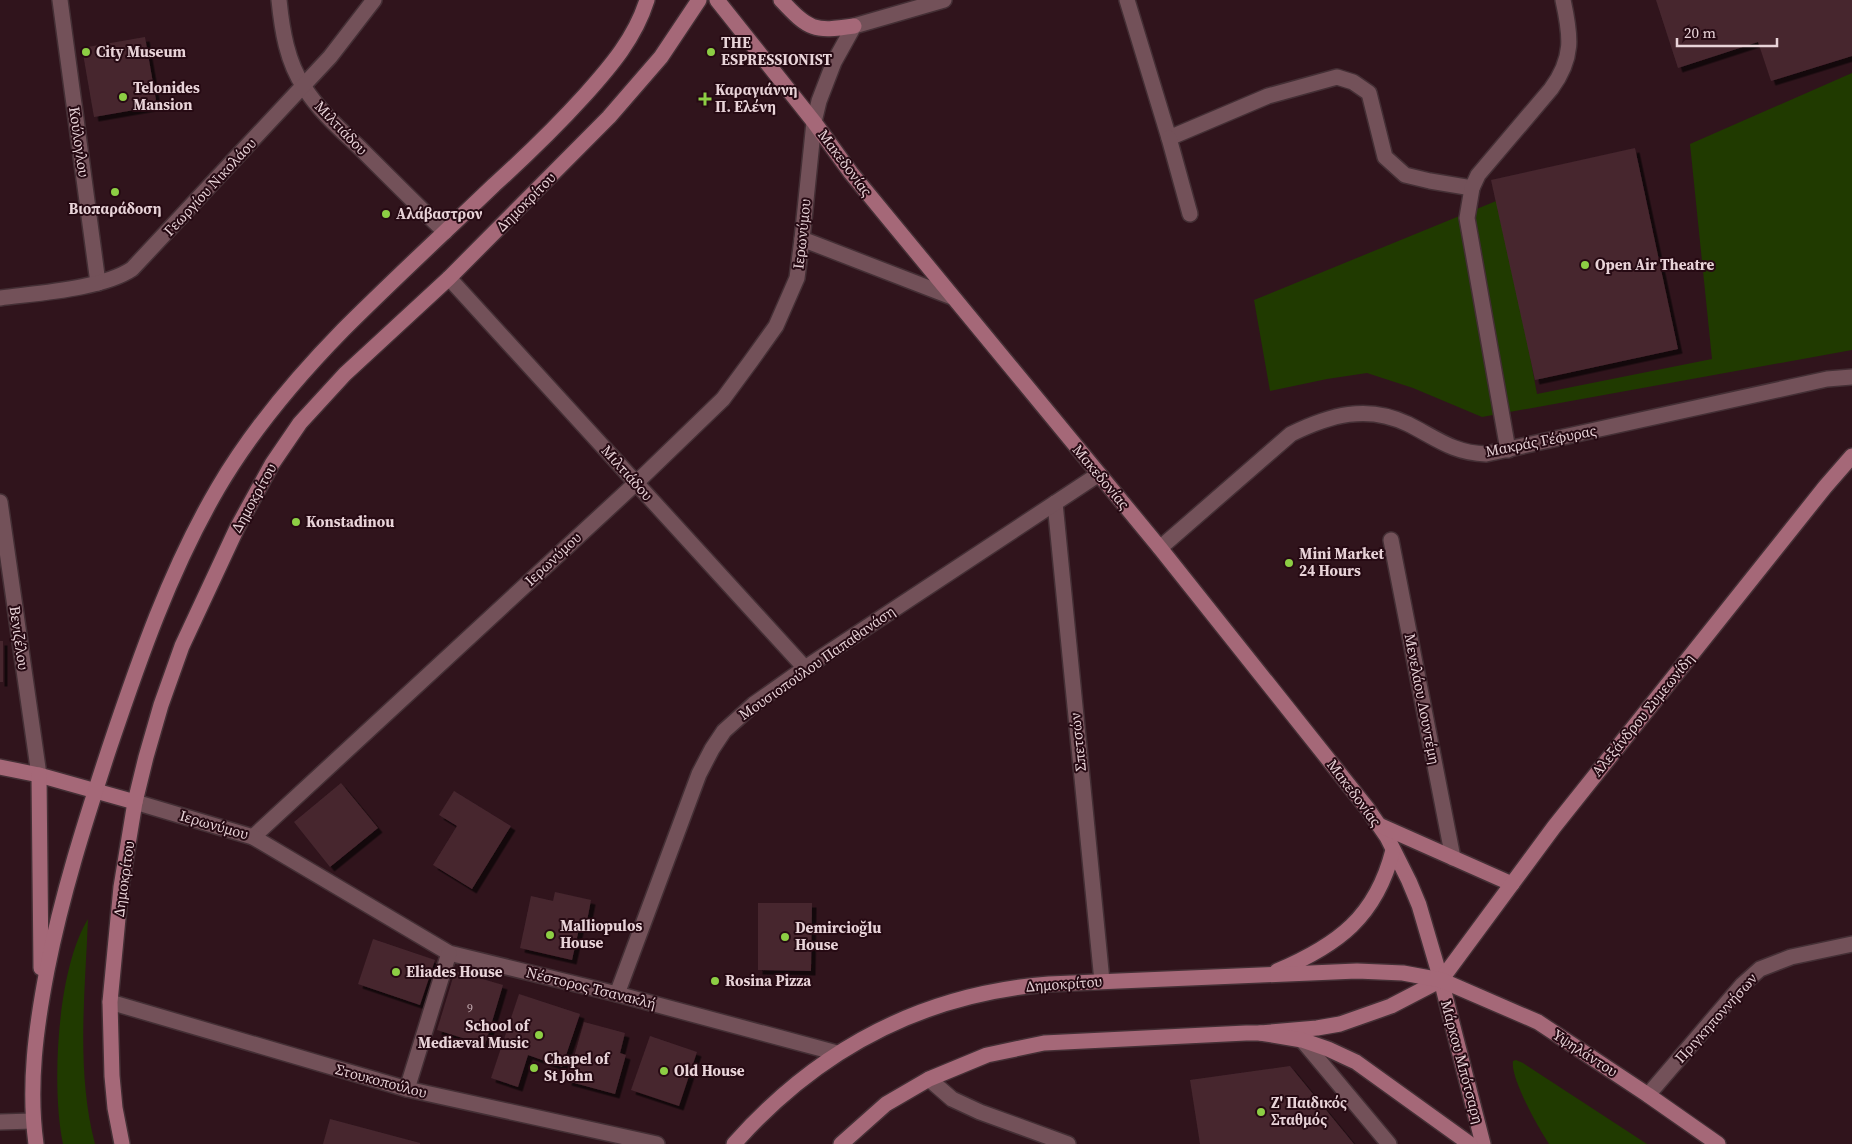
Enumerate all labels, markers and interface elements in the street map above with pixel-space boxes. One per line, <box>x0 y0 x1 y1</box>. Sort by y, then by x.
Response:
scale bar <box>1677 15 1777 47</box>
text: 20 m <box>1684 22 1716 43</box>
place label: THE ESPRESSIONIST <box>721 32 833 70</box>
place label: City Museum <box>96 41 187 62</box>
marker: City Museum <box>80 46 92 58</box>
marker: THE ESPRESSIONIST <box>705 46 717 58</box>
place label: Telonides Mansion <box>133 77 200 115</box>
place label: Καραγιάννη Π. Ελένη <box>715 79 798 117</box>
marker: Telonides Mansion <box>117 91 129 103</box>
marker: Καραγιάννη Π. Ελένη <box>699 93 711 105</box>
street label: Μιλτιάδου <box>310 96 373 160</box>
street label: Κούλογλου <box>64 105 95 179</box>
street label: Μακεδονίας <box>813 125 878 201</box>
street label: Γεωργίου Νικολάου <box>159 133 261 240</box>
street label: Δημοκρίτου <box>491 167 560 236</box>
marker: Βιοπαράδοση <box>109 186 121 198</box>
place label: Βιοπαράδοση <box>69 198 161 219</box>
street label: Ιερωνύμου <box>787 198 816 270</box>
place label: Αλάβαστρον <box>396 203 483 224</box>
marker: Αλάβαστρον <box>380 208 392 220</box>
place label: Open Air Theatre <box>1595 254 1715 275</box>
marker: Open Air Theatre <box>1579 259 1591 271</box>
street label: Μακράς Γέφυρας <box>1484 419 1598 462</box>
street label: Μιλτιάδου <box>597 440 658 505</box>
street label: Μακεδονίας <box>1068 440 1135 514</box>
street label: Δημοκρίτου <box>226 459 281 536</box>
place label: Konstadinou <box>306 511 394 532</box>
marker: Konstadinou <box>290 516 302 528</box>
street label: Ιερωνύμου <box>520 527 586 590</box>
place label: Mini Market 24 Hours <box>1299 543 1385 581</box>
marker: Mini Market 24 Hours <box>1283 557 1295 569</box>
street label: Μουσιοπούλου Παπαθανάση <box>734 601 899 725</box>
street label: Βενιζέλου <box>5 605 34 671</box>
street label: Μενελάου Λουντέμη <box>1400 632 1445 766</box>
street label: Αλεξάνδρου Συμεωνίδη <box>1586 649 1699 781</box>
street label: Σπετσών <box>1064 712 1091 772</box>
street label: Μακεδονίας <box>1322 755 1387 831</box>
street label: Ιερωνύμου <box>177 805 251 844</box>
street label: Δημοκρίτου <box>108 840 139 918</box>
place label: Malliopulos House <box>560 915 642 953</box>
place label: Demircioğlu House <box>795 917 881 955</box>
marker: Malliopulos House <box>544 929 556 941</box>
marker: Demircioğlu House <box>779 931 791 943</box>
place label: Eliades House <box>406 961 503 982</box>
street label: Νέστορος Τσανακλή <box>524 961 658 1014</box>
marker: Eliades House <box>390 966 402 978</box>
street label: Πριγκηποννήσων <box>1670 968 1762 1067</box>
place label: Rosina Pizza <box>725 970 812 991</box>
street label: Δημοκρίτου <box>1025 970 1103 997</box>
marker: Rosina Pizza <box>709 975 721 987</box>
street label: Μάρκου Μπότσαρη <box>1436 998 1489 1126</box>
house number: 9 <box>467 1000 473 1016</box>
place label: School of Mediæval Music <box>418 1015 531 1053</box>
street label: Υψηλάντου <box>1549 1024 1622 1082</box>
marker: School of Mediæval Music <box>533 1029 545 1041</box>
place label: Chapel of St John <box>544 1048 611 1086</box>
street label: Στουκοπούλου <box>333 1058 429 1103</box>
place label: Old House <box>674 1060 745 1081</box>
marker: Chapel of St John <box>528 1062 540 1074</box>
marker: Old House <box>658 1065 670 1077</box>
place label: Ζ' Παιδικός Σταθμός <box>1271 1092 1347 1130</box>
marker: Ζ' Παιδικός Σταθμός <box>1255 1106 1267 1118</box>

